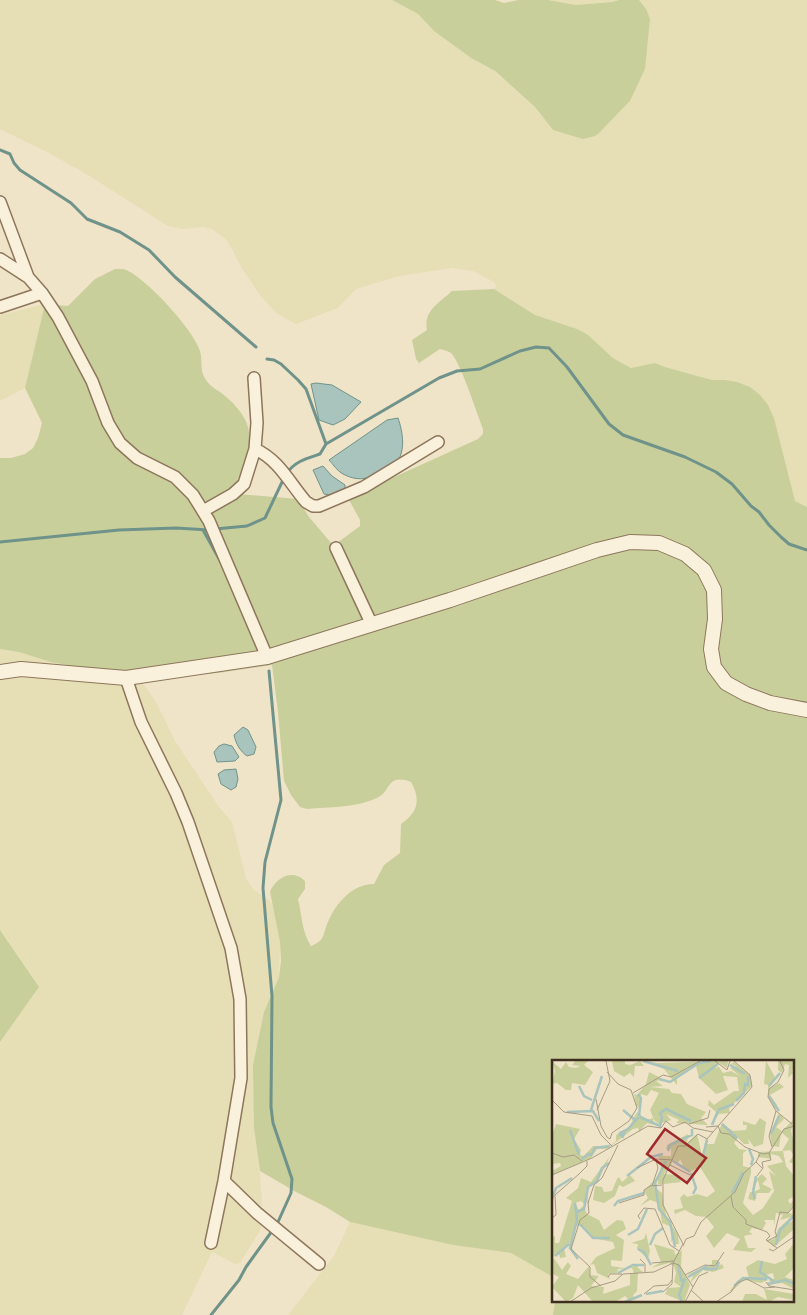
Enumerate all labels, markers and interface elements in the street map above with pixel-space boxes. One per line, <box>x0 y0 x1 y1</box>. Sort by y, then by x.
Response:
inset map <box>552 1060 794 1302</box>

